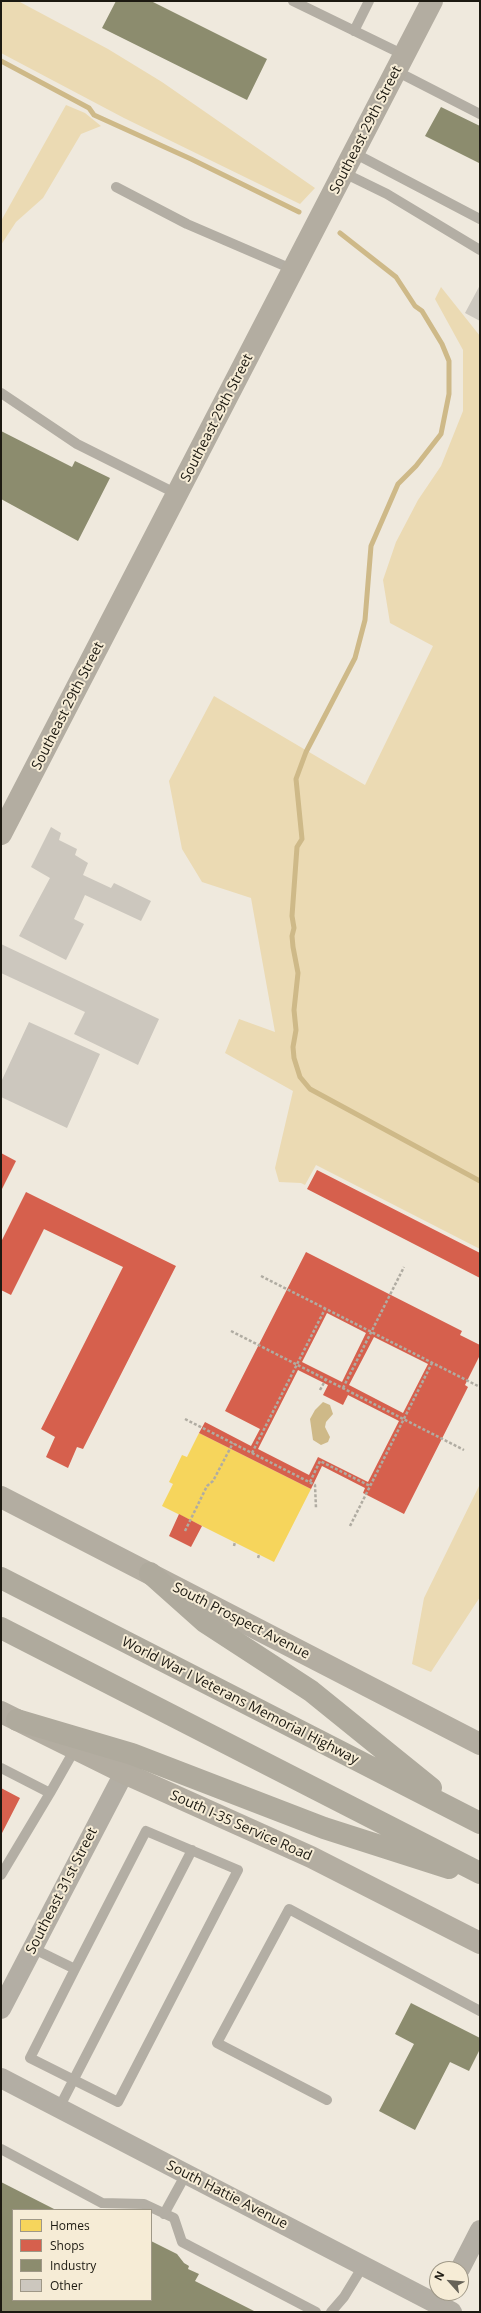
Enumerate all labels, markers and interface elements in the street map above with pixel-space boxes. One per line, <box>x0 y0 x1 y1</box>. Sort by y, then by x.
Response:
street label: Southeast 29th Street <box>326 63 406 197</box>
street label: Southeast 29th Street <box>177 351 257 485</box>
street label: Southeast 29th Street <box>28 639 108 773</box>
street label: South Prospect Avenue <box>170 1579 312 1663</box>
street label: World War I Veterans Memorial Highway <box>119 1634 361 1768</box>
street label: South I-35 Service Road <box>168 1787 314 1865</box>
street label: Southeast 31st Street <box>23 1825 101 1957</box>
street label: South Hattie Avenue <box>164 2157 290 2233</box>
legend <box>12 2209 152 2301</box>
text: Homes <box>50 2217 90 2234</box>
text: Shops <box>50 2237 84 2254</box>
text: Industry <box>50 2257 96 2274</box>
north arrow <box>429 2261 469 2301</box>
text: N <box>430 2268 447 2283</box>
text: Other <box>50 2277 83 2294</box>

